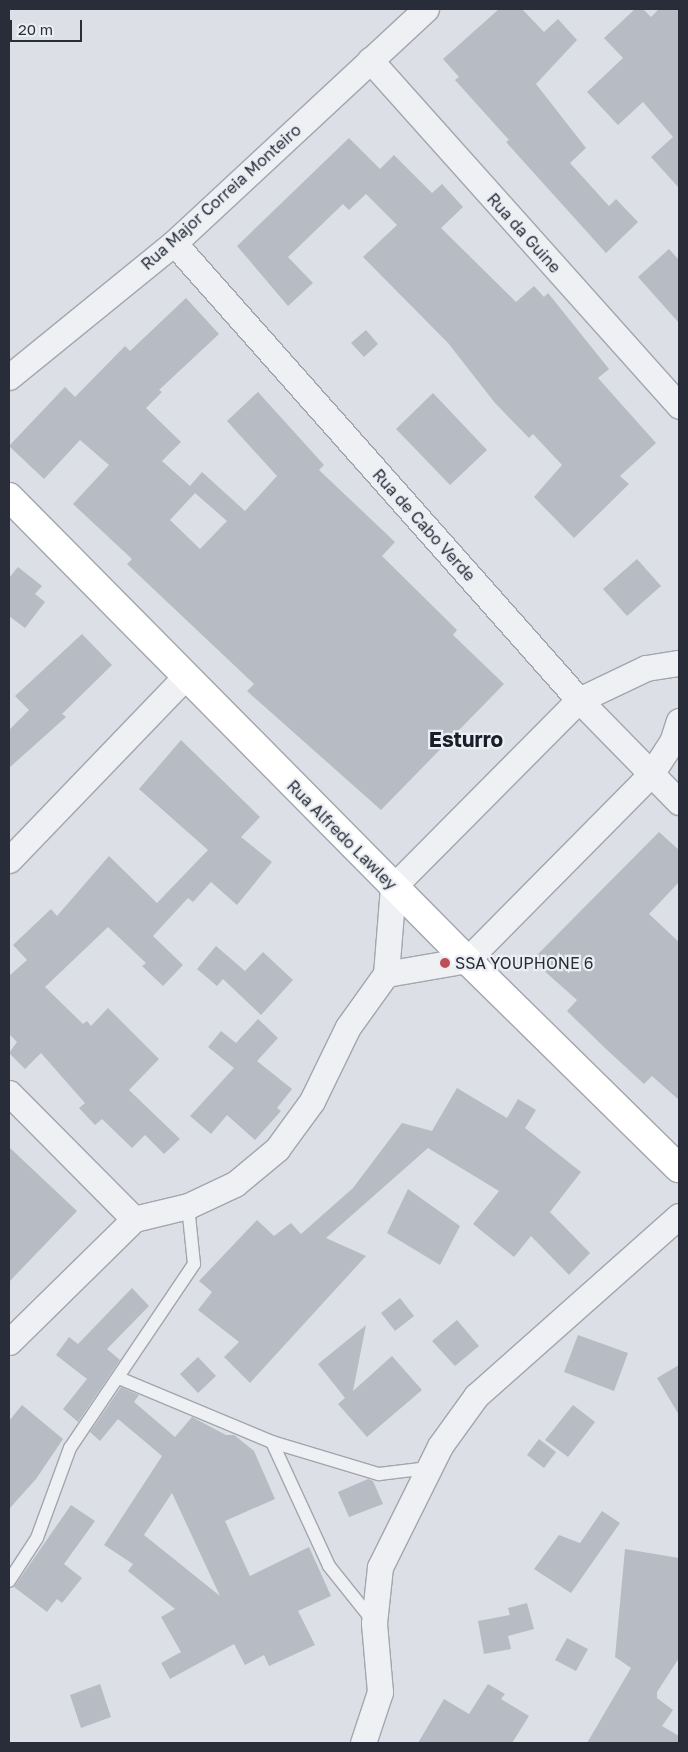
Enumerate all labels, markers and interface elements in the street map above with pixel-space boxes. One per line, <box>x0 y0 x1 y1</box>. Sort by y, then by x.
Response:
scale bar <box>12 10 85 42</box>
text: 20 m <box>18 20 53 38</box>
street label: Rua Major Correia Monteiro <box>137 120 305 274</box>
street label: Rua da Guine <box>483 189 565 277</box>
street label: Rua de Cabo Verde <box>369 465 479 585</box>
district label: Esturro <box>429 726 503 752</box>
street label: Rua Alfredo Lawley <box>283 776 401 894</box>
place label: SSA YOUPHONE 6 <box>455 953 593 973</box>
marker: SSA YOUPHONE 6 <box>439 957 451 969</box>

